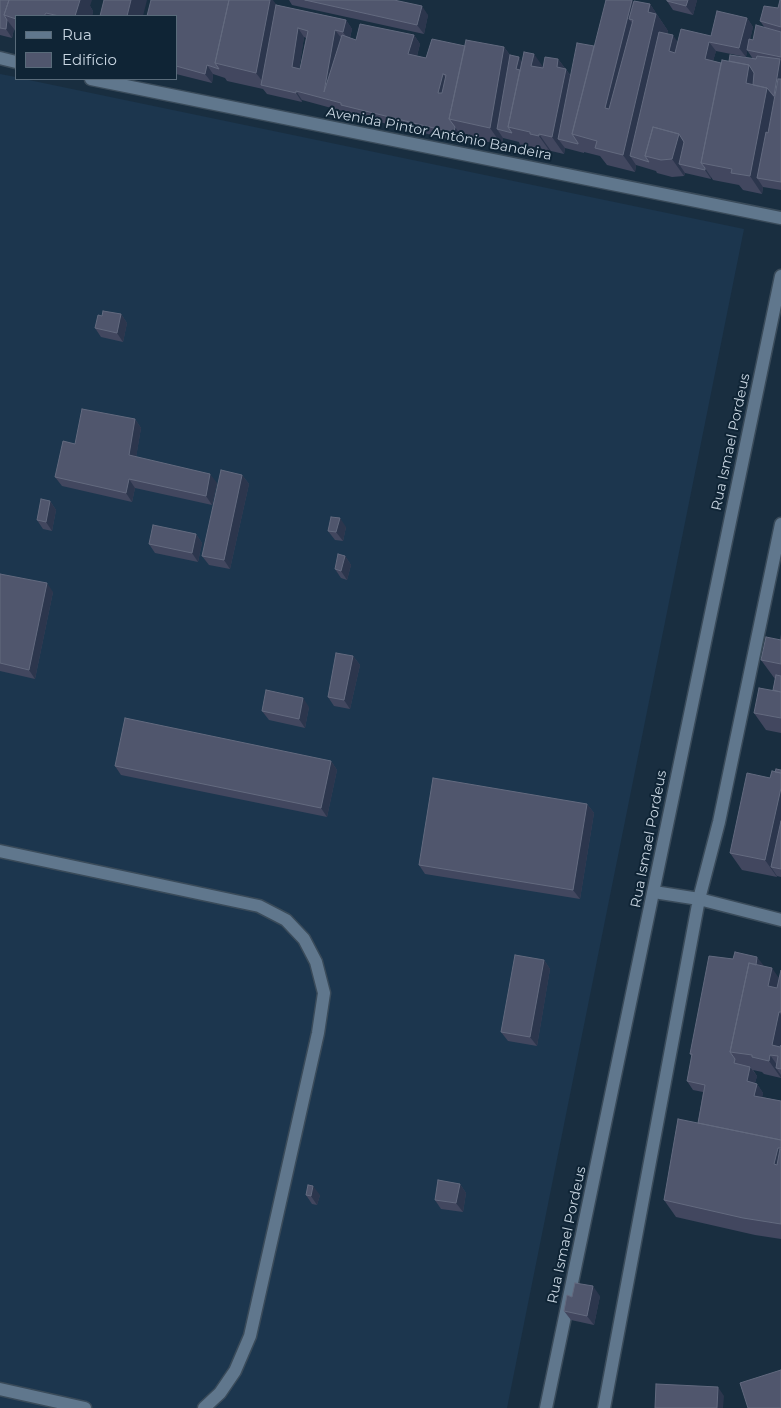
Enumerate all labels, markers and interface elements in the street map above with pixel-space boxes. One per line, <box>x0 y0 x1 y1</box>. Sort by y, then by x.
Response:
legend <box>15 15 178 80</box>
text: Rua <box>62 25 92 44</box>
text: Edifício <box>62 50 117 69</box>
street label: Avenida Pintor Antônio Bandeira <box>325 104 553 164</box>
street label: Rua Ismael Pordeus <box>708 372 754 512</box>
street label: Rua Ismael Pordeus <box>627 769 671 909</box>
street label: Rua Ismael Pordeus <box>544 1165 590 1305</box>

